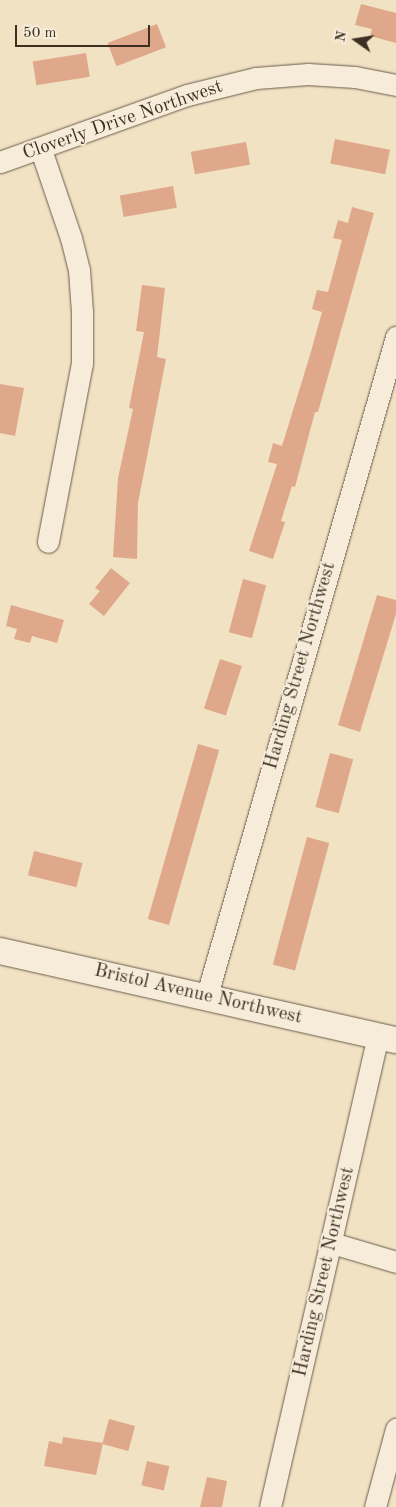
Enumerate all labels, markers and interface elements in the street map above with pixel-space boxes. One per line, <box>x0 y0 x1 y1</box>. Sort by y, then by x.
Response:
scale bar <box>18 15 152 47</box>
north arrow <box>331 15 381 65</box>
text: 50 m <box>23 26 57 41</box>
text: N <box>333 30 349 43</box>
street label: Cloverly Drive Northwest <box>20 76 226 166</box>
street label: Harding Street Northwest <box>260 560 342 772</box>
street label: Bristol Avenue Northwest <box>92 960 304 1030</box>
street label: Harding Street Northwest <box>290 1165 360 1379</box>

